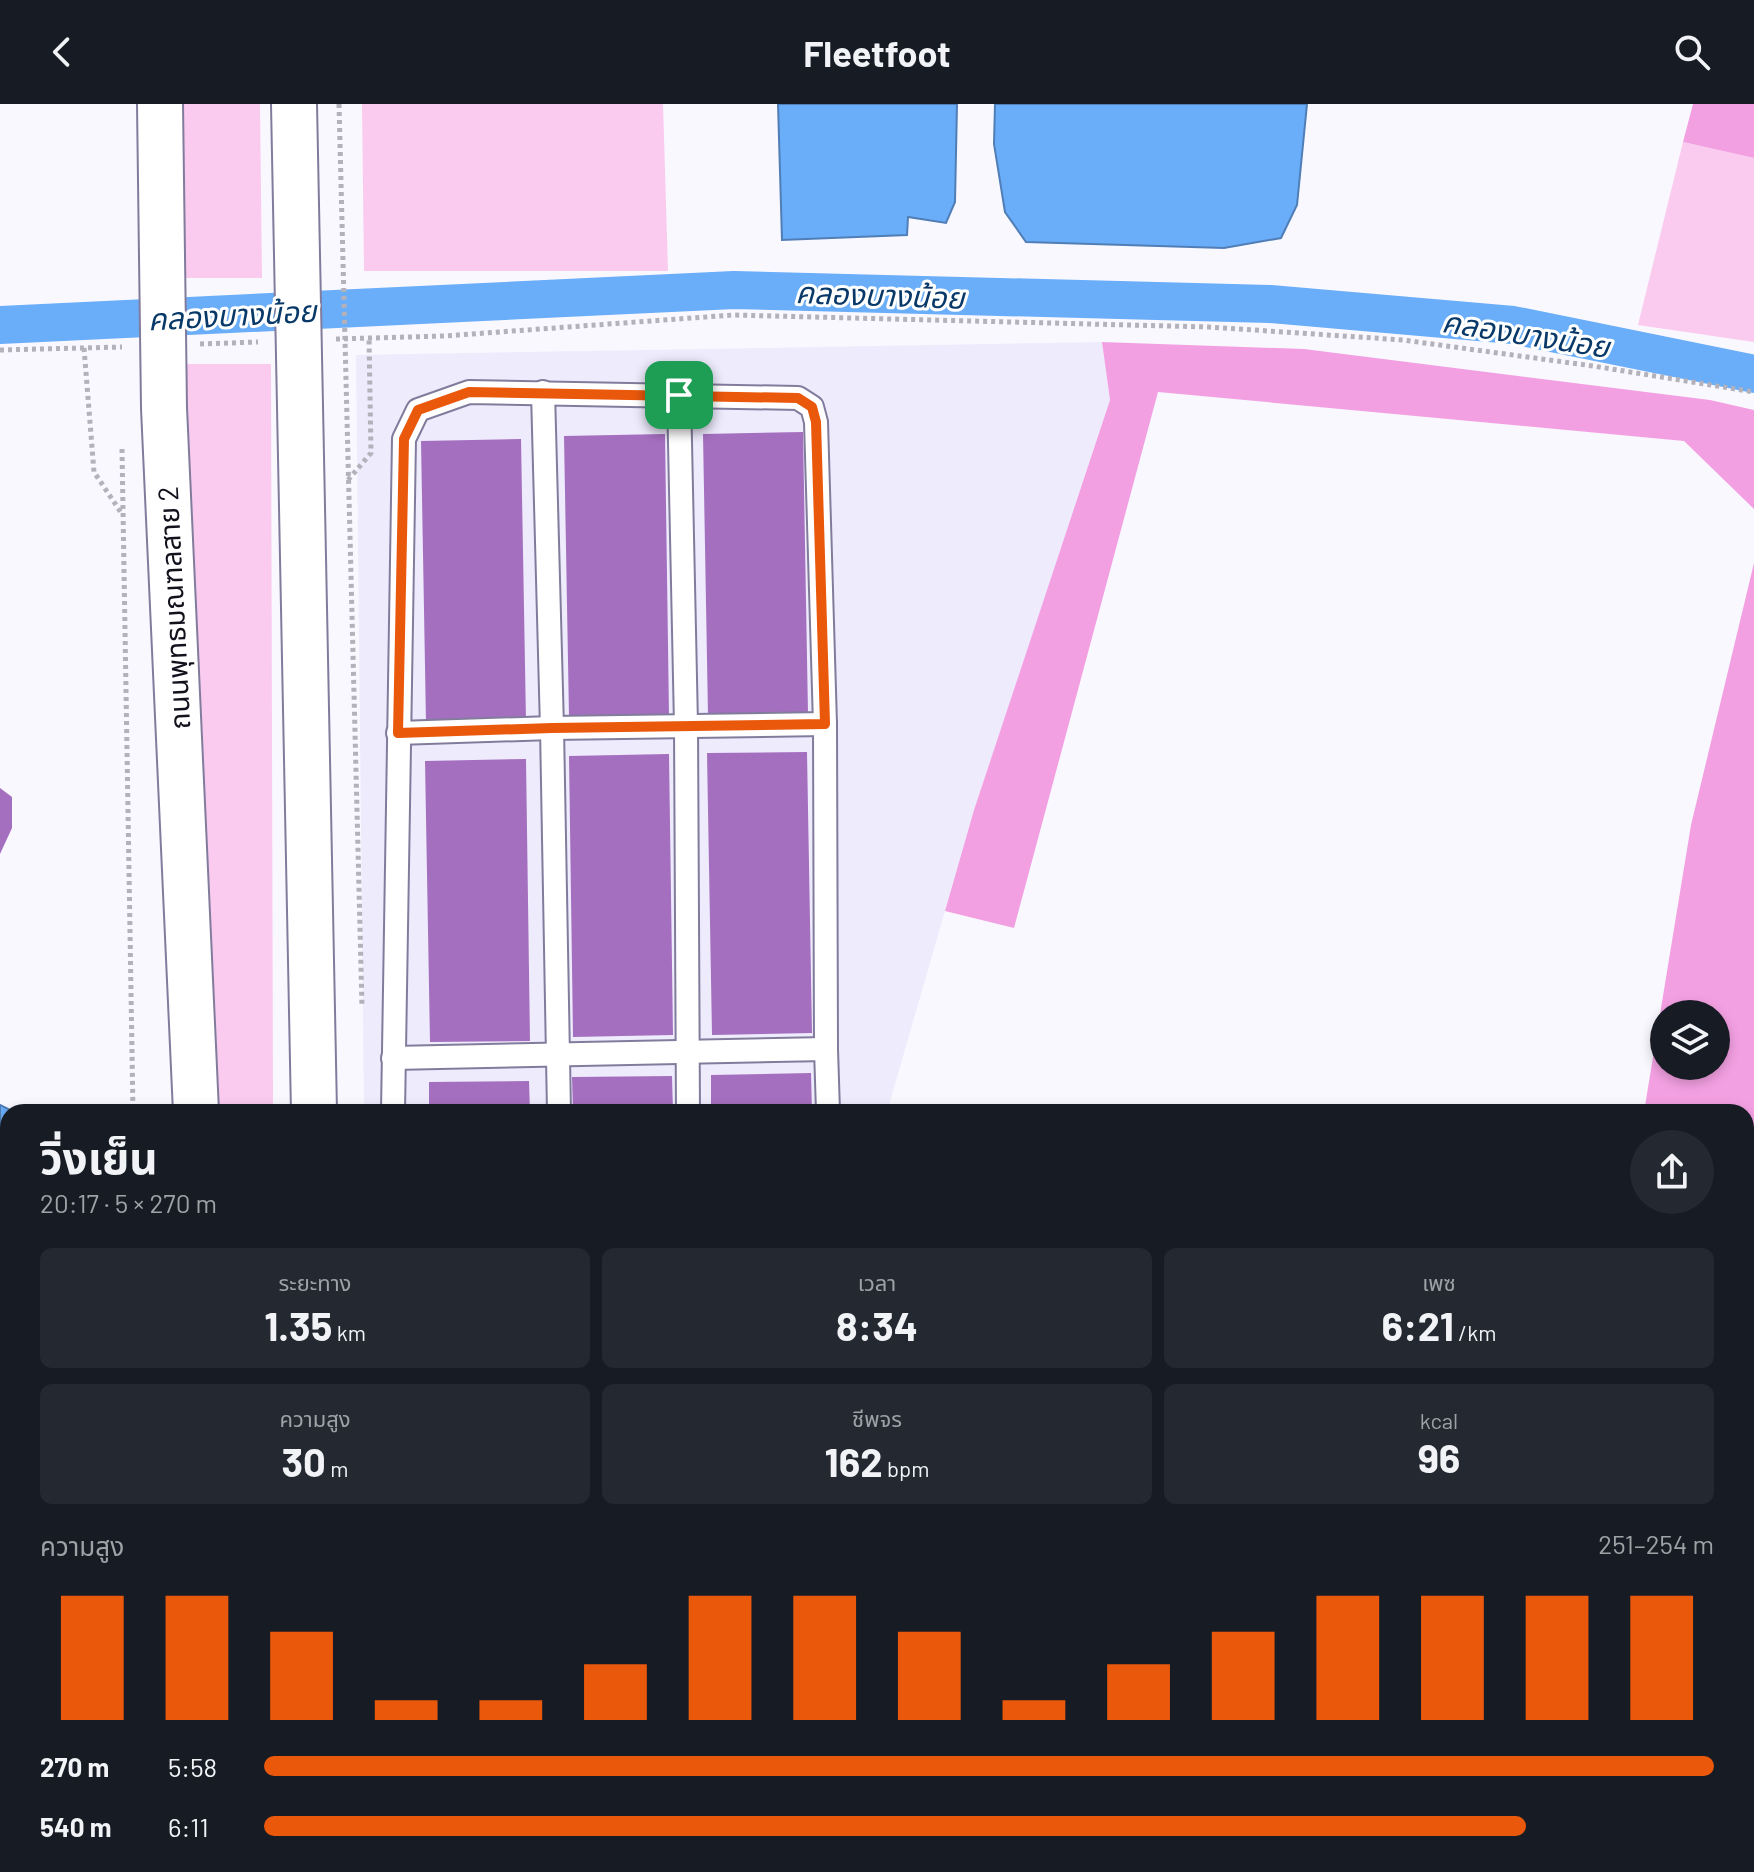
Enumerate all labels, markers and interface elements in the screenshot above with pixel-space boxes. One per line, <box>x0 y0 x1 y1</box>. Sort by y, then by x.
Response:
icon: back <box>40 30 84 74</box>
icon: search <box>1670 30 1714 74</box>
text: Fleetfoot <box>803 31 951 74</box>
water label: คลองบางน้อย <box>795 273 967 315</box>
water label: คลองบางน้อย <box>147 291 319 336</box>
water label: คลองบางน้อย <box>1440 302 1614 364</box>
pin <box>645 361 713 429</box>
icon: arrive <box>657 373 701 417</box>
street label: ถนนพุทธมณฑลสาย 2 <box>150 485 197 731</box>
map controls <box>1650 1000 1730 1080</box>
button: layers <box>1650 1000 1730 1080</box>
text: วิ่งเย็น <box>40 1130 158 1183</box>
button: share <box>1630 1130 1714 1214</box>
text: 20:17 · 5 × 270 m <box>40 1187 217 1218</box>
text: ระยะทาง <box>279 1269 351 1295</box>
text: เวลา <box>858 1269 896 1295</box>
text: เพซ <box>1422 1269 1456 1295</box>
text: 1.35 <box>264 1301 332 1349</box>
text: 8:34 <box>836 1301 918 1349</box>
text: 6:21 <box>1382 1301 1454 1349</box>
text: km <box>332 1319 366 1345</box>
text: /km <box>1454 1319 1496 1345</box>
text: ความสูง <box>279 1405 351 1431</box>
text: ชีพจร <box>852 1405 902 1431</box>
text: kcal <box>1420 1407 1458 1433</box>
text: 96 <box>1418 1433 1460 1481</box>
text: 30 <box>281 1437 326 1485</box>
text: 162 <box>825 1437 883 1485</box>
text: m <box>326 1455 349 1481</box>
text: bpm <box>883 1455 929 1481</box>
text: 251–254 m <box>1598 1528 1714 1559</box>
text: ความสูง <box>40 1530 124 1561</box>
text: 270 m <box>40 1751 109 1782</box>
text: 5:58 <box>168 1751 217 1782</box>
text: 540 m <box>40 1811 111 1842</box>
text: 6:11 <box>168 1811 208 1842</box>

